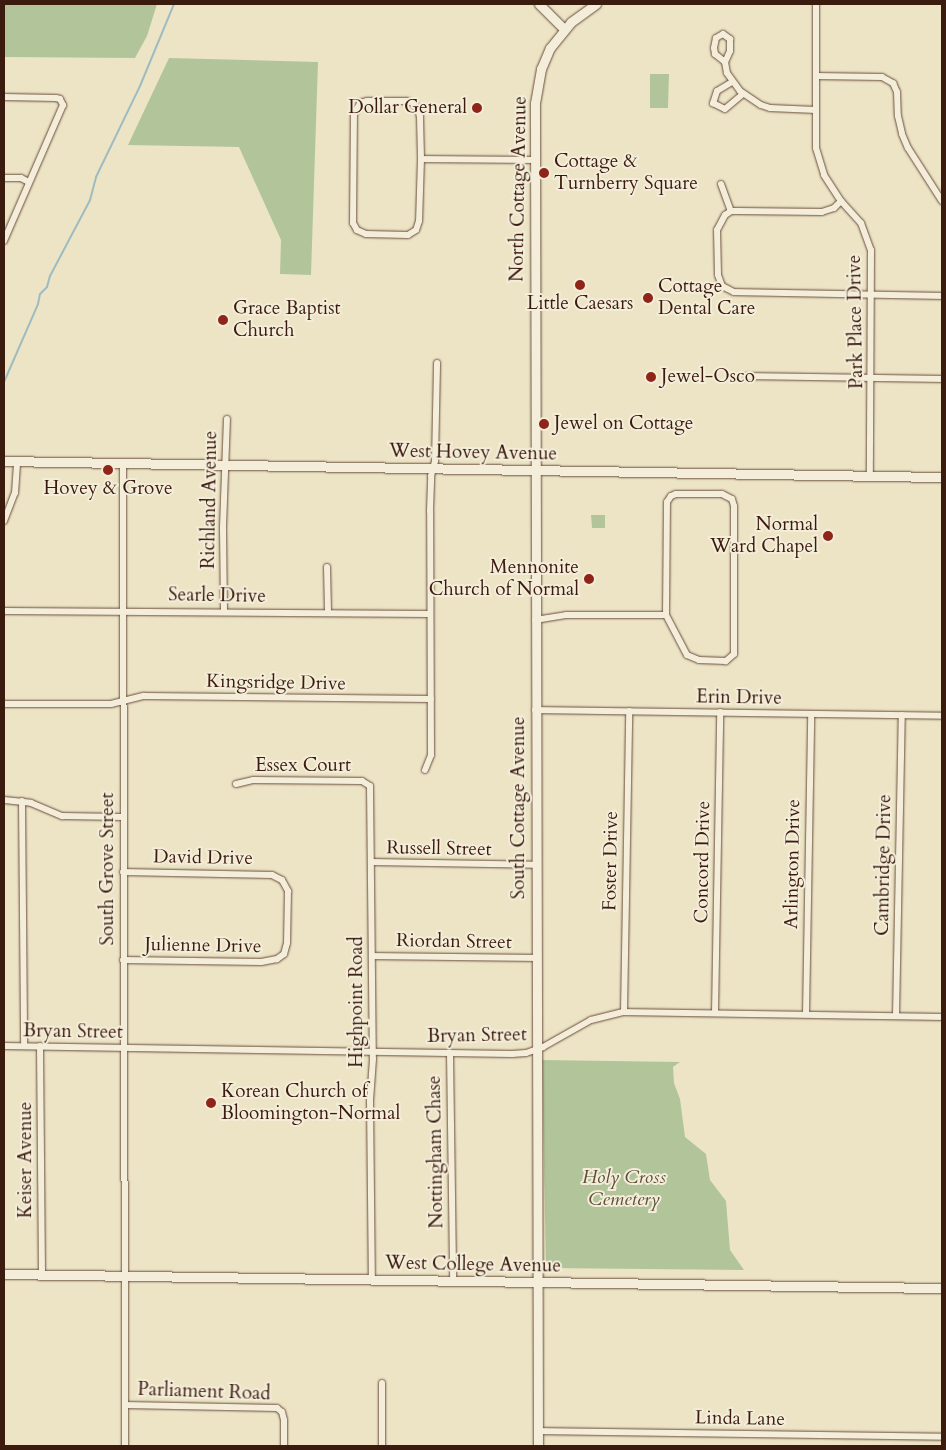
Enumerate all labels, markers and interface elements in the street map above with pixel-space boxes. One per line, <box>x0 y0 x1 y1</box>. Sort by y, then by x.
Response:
street label: North Cottage Avenue <box>506 96 532 282</box>
place label: Dollar General <box>348 97 467 119</box>
marker: Dollar General <box>471 102 483 114</box>
place label: Cottage & Turnberry Square <box>554 151 698 195</box>
marker: Cottage & Turnberry Square <box>538 167 550 179</box>
street label: Park Place Drive <box>843 255 869 389</box>
place label: Cottage Dental Care <box>658 276 755 320</box>
marker: Little Caesars <box>574 279 586 291</box>
marker: Cottage Dental Care <box>642 292 654 304</box>
place label: Little Caesars <box>527 293 633 315</box>
place label: Grace Baptist Church <box>233 298 341 342</box>
marker: Grace Baptist Church <box>217 314 229 326</box>
place label: Jewel-Osco <box>661 366 755 388</box>
marker: Jewel-Osco <box>645 371 657 383</box>
place label: Jewel on Cottage <box>554 413 693 435</box>
marker: Jewel on Cottage <box>538 418 550 430</box>
street label: Richland Avenue <box>197 431 223 569</box>
street label: West Hovey Avenue <box>389 440 557 466</box>
marker: Hovey & Grove <box>102 464 114 476</box>
place label: Hovey & Grove <box>43 478 173 500</box>
place label: Normal Ward Chapel <box>710 514 818 558</box>
marker: Normal Ward Chapel <box>822 530 834 542</box>
place label: Mennonite Church of Normal <box>429 557 579 601</box>
marker: Mennonite Church of Normal <box>583 573 595 585</box>
street label: Searle Drive <box>168 584 266 608</box>
street label: Kingsridge Drive <box>206 670 346 696</box>
street label: Erin Drive <box>696 686 782 710</box>
street label: South Cottage Avenue <box>508 717 530 899</box>
street label: Essex Court <box>255 755 351 777</box>
street label: South Grove Street <box>97 792 119 946</box>
street label: Cambridge Drive <box>871 794 897 936</box>
street label: Arlington Drive <box>780 799 806 929</box>
street label: Concord Drive <box>691 800 715 924</box>
street label: Foster Drive <box>599 811 623 911</box>
street label: Russell Street <box>386 837 492 861</box>
street label: David Drive <box>153 846 253 870</box>
street label: Riordan Street <box>396 930 512 954</box>
street label: Julienne Drive <box>144 934 262 958</box>
street label: Highpoint Road <box>346 936 368 1068</box>
street label: Bryan Street <box>23 1020 123 1044</box>
street label: Bryan Street <box>427 1024 527 1048</box>
street label: Nottingham Chase <box>423 1075 449 1229</box>
place label: Korean Church of Bloomington-Normal <box>221 1081 400 1125</box>
marker: Korean Church of Bloomington-Normal <box>205 1097 217 1109</box>
street label: Keiser Avenue <box>15 1102 37 1218</box>
park label: Holy Cross Cemetery <box>582 1167 666 1211</box>
street label: West College Avenue <box>385 1252 561 1278</box>
street label: Parliament Road <box>137 1378 271 1406</box>
street label: Linda Lane <box>695 1407 785 1431</box>

